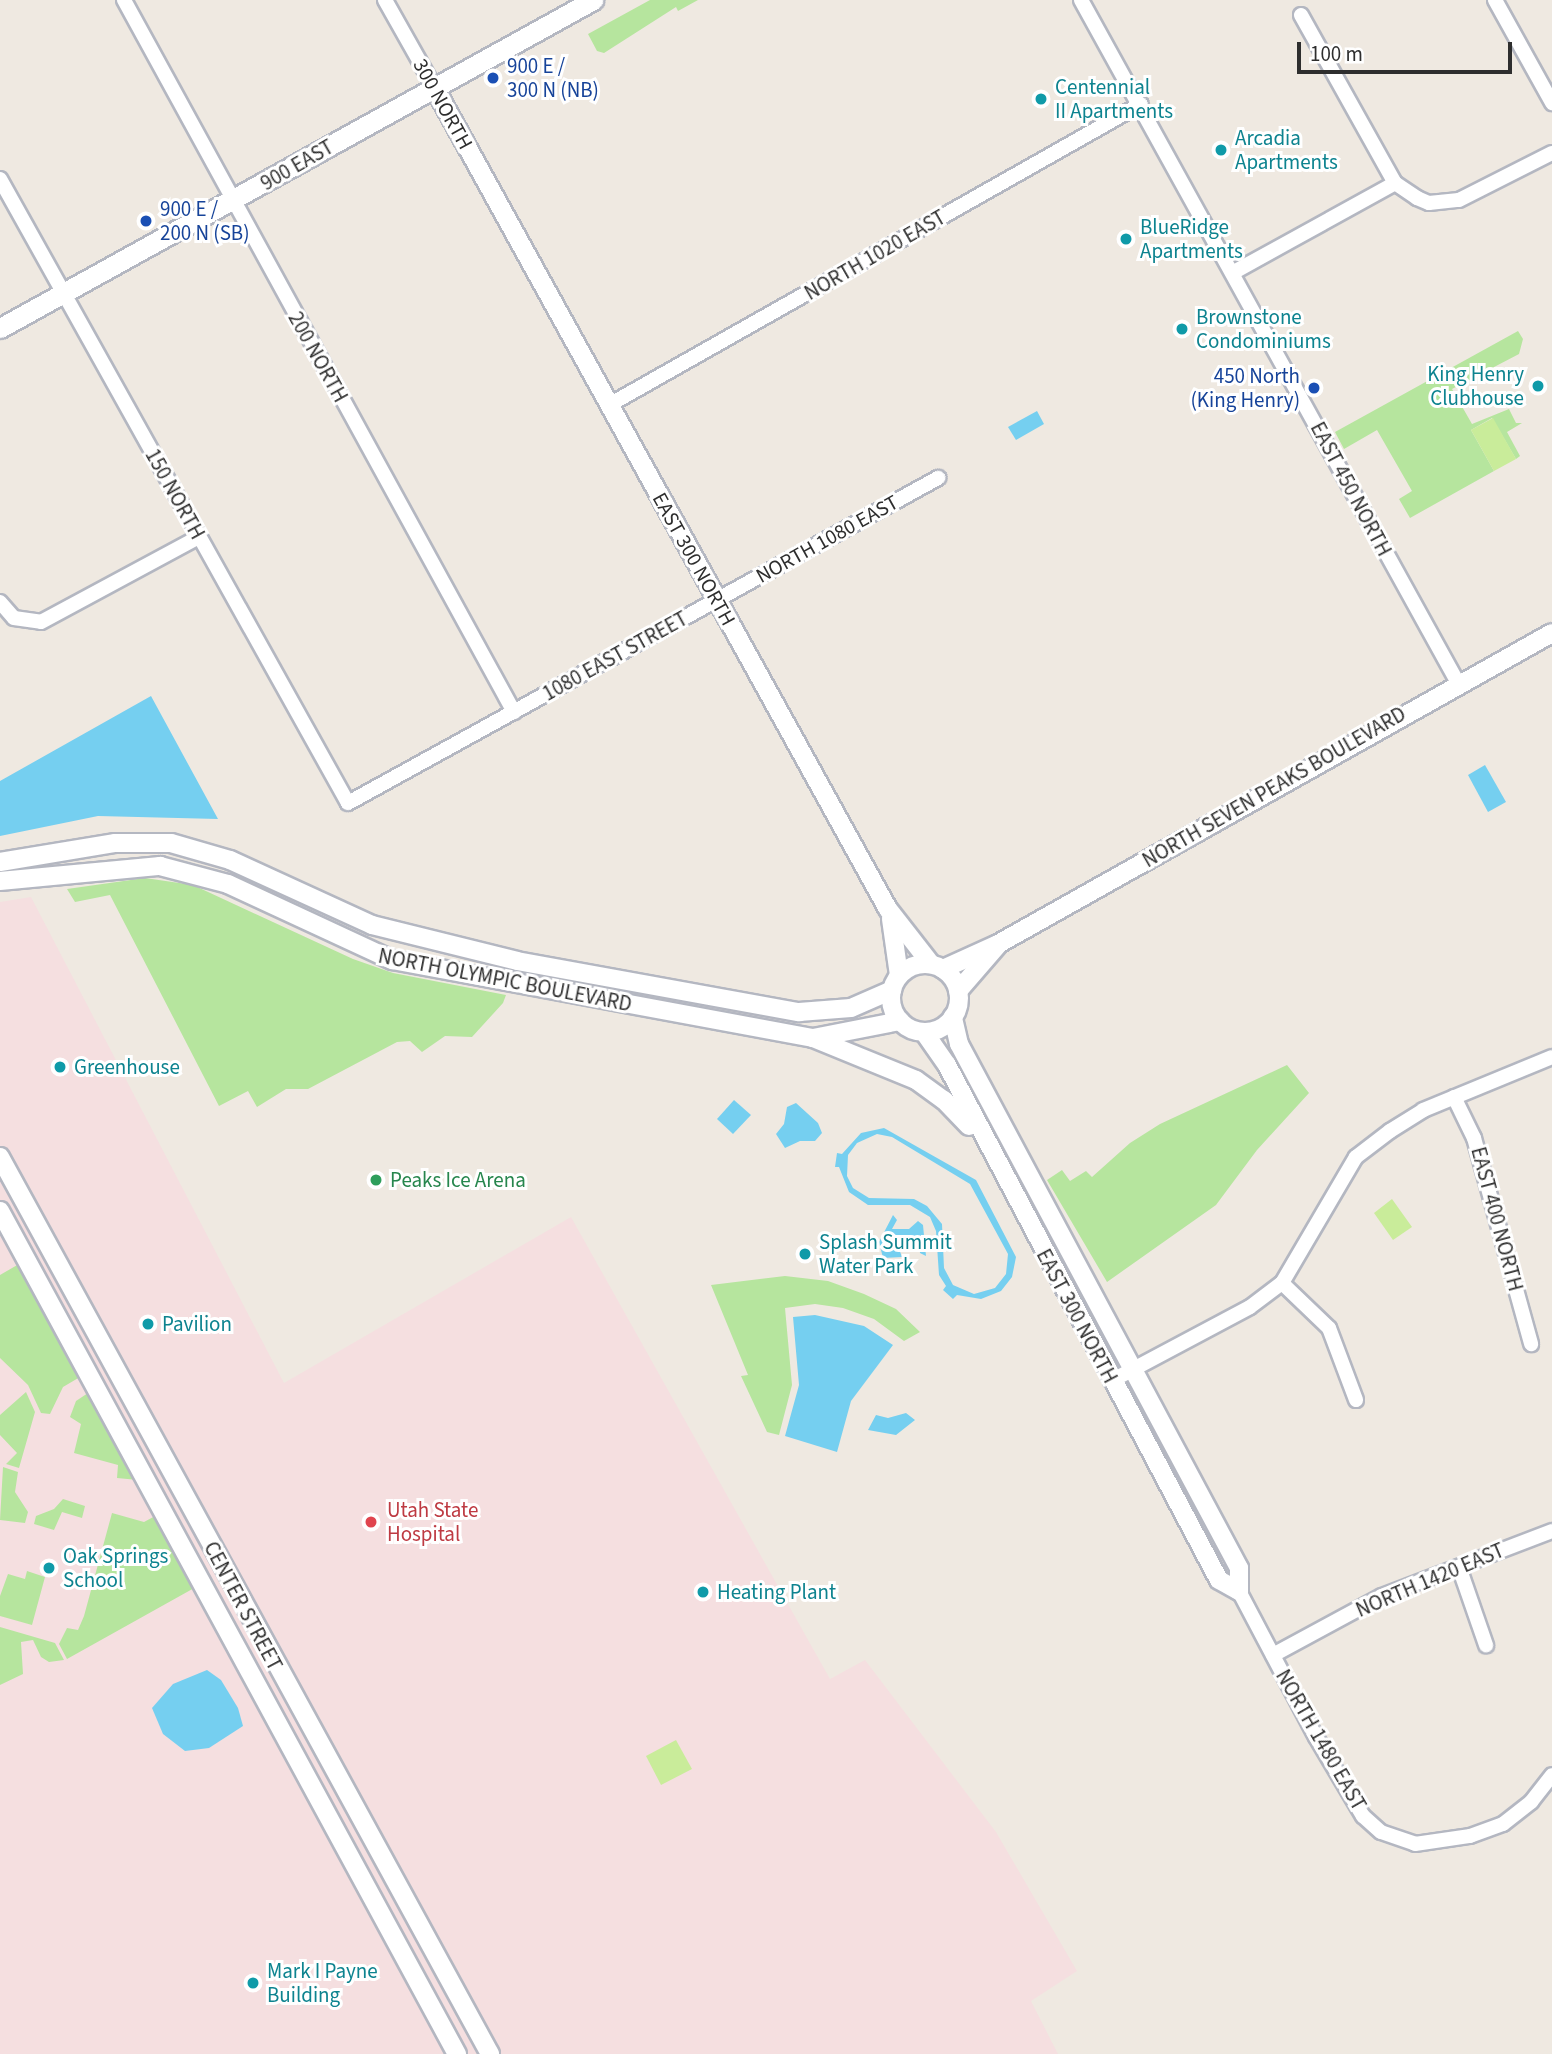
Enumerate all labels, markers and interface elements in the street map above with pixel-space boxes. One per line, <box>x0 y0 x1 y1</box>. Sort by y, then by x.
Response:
scale bar <box>1300 28 1515 72</box>
text: 100 m <box>1310 39 1363 69</box>
place label: 900 E / 300 N (NB) <box>507 53 599 103</box>
street label: 300 NORTH <box>408 54 478 154</box>
marker: 900 E / 300 N (NB) <box>485 70 501 86</box>
place label: Centennial II Apartments <box>1055 74 1173 124</box>
marker: Centennial II Apartments <box>1033 91 1049 107</box>
place label: Arcadia Apartments <box>1235 125 1338 175</box>
street label: 900 EAST <box>256 134 338 196</box>
marker: Arcadia Apartments <box>1213 142 1229 158</box>
place label: 900 E / 200 N (SB) <box>160 196 250 246</box>
street label: NORTH 1020 EAST <box>800 204 950 306</box>
marker: 900 E / 200 N (SB) <box>138 213 154 229</box>
place label: BlueRidge Apartments <box>1140 214 1243 264</box>
marker: BlueRidge Apartments <box>1118 231 1134 247</box>
place label: Brownstone Condominiums <box>1196 304 1331 354</box>
street label: 200 NORTH <box>283 307 353 407</box>
marker: Brownstone Condominiums <box>1174 321 1190 337</box>
place label: King Henry Clubhouse <box>1427 361 1524 411</box>
place label: 450 North (King Henry) <box>1190 363 1300 413</box>
marker: King Henry Clubhouse <box>1530 378 1546 394</box>
marker: 450 North (King Henry) <box>1306 380 1322 396</box>
street label: EAST 450 NORTH <box>1305 418 1397 560</box>
street label: 150 NORTH <box>140 444 210 544</box>
street label: EAST 300 NORTH <box>647 488 741 630</box>
street label: NORTH 1080 EAST <box>751 489 903 589</box>
street label: 1080 EAST STREET <box>538 606 692 706</box>
street label: NORTH SEVEN PEAKS BOULEVARD <box>1138 701 1410 873</box>
street label: NORTH OLYMPIC BOULEVARD <box>376 943 634 1017</box>
place label: Greenhouse <box>74 1054 180 1080</box>
marker: Greenhouse <box>52 1059 68 1075</box>
street label: EAST 400 NORTH <box>1466 1144 1528 1294</box>
place label: Peaks Ice Arena <box>390 1167 526 1193</box>
marker: Peaks Ice Arena <box>368 1172 384 1188</box>
place label: Splash Summit Water Park <box>819 1229 952 1279</box>
street label: EAST 300 NORTH <box>1031 1245 1123 1387</box>
marker: Splash Summit Water Park <box>797 1246 813 1262</box>
place label: Pavilion <box>162 1311 232 1337</box>
marker: Pavilion <box>140 1316 156 1332</box>
place label: Utah State Hospital <box>387 1497 478 1547</box>
marker: Utah State Hospital <box>361 1512 381 1532</box>
street label: CENTER STREET <box>198 1537 288 1675</box>
street label: NORTH 1420 EAST <box>1352 1537 1508 1623</box>
place label: Oak Springs School <box>63 1543 168 1593</box>
marker: Oak Springs School <box>41 1560 57 1576</box>
place label: Heating Plant <box>717 1579 836 1605</box>
marker: Heating Plant <box>695 1584 711 1600</box>
street label: NORTH 1480 EAST <box>1270 1665 1372 1815</box>
place label: Mark I Payne Building <box>267 1958 378 2008</box>
marker: Mark I Payne Building <box>245 1975 261 1991</box>

